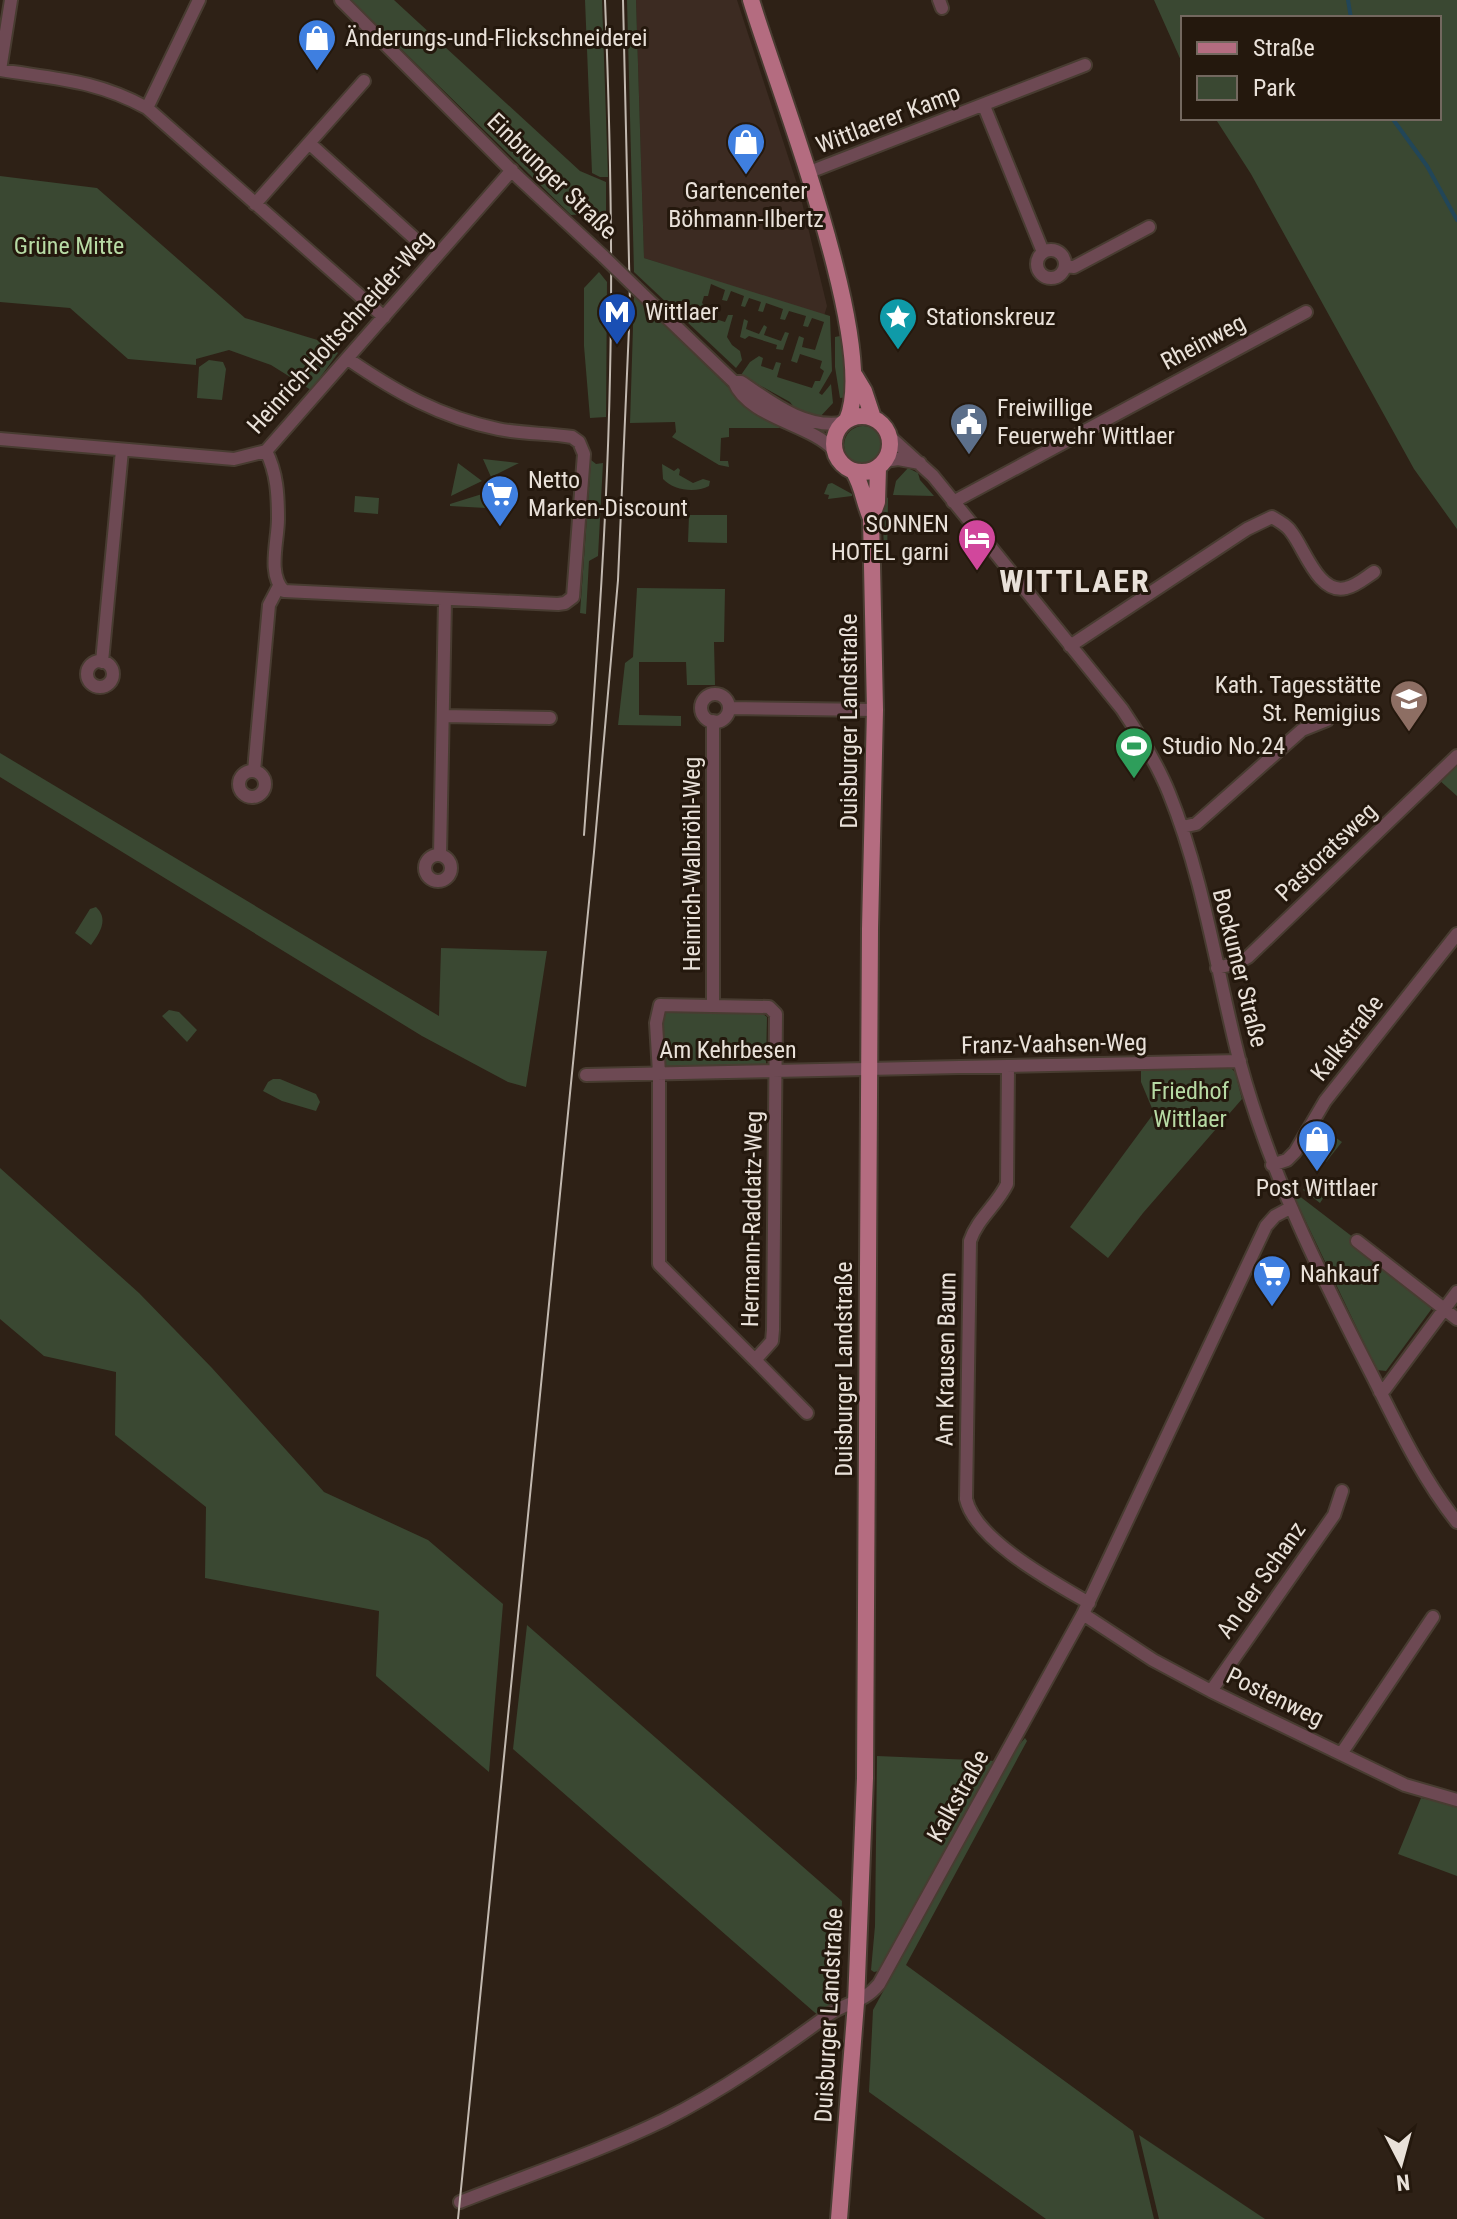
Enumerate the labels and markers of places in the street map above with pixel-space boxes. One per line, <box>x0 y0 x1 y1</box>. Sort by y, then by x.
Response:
shop icon: Änderungs-und-Flickschneiderei <box>296 17 338 72</box>
place label: Änderungs-und-Flickschneiderei <box>345 24 647 52</box>
shop icon: Gartencenter Böhmann-Ilbertz <box>725 121 767 176</box>
place label: Gartencenter Böhmann-Ilbertz <box>668 177 824 233</box>
metro station icon: Wittlaer <box>596 291 638 346</box>
place icon: Stationskreuz <box>877 296 919 351</box>
place label: Wittlaer <box>645 298 719 326</box>
place label: Stationskreuz <box>926 303 1056 331</box>
place label: Freiwillige Feuerwehr Wittlaer <box>997 394 1175 450</box>
public building icon: Freiwillige Feuerwehr Wittlaer <box>948 401 990 456</box>
place label: Netto Marken-Discount <box>528 466 688 522</box>
supermarket icon: Netto Marken-Discount <box>479 473 521 528</box>
place label: SONNEN HOTEL garni <box>831 510 949 566</box>
hotel icon: SONNEN HOTEL garni <box>956 517 998 572</box>
place label: Kath. Tagesstätte St. Remigius <box>1215 671 1381 727</box>
school or university icon: Kath. Tagesstätte St. Remigius <box>1388 678 1430 733</box>
sports icon: Studio No.24 <box>1113 725 1155 780</box>
place label: Studio No.24 <box>1162 732 1285 760</box>
shop icon: Post Wittlaer <box>1296 1118 1338 1173</box>
place label: Post Wittlaer <box>1256 1174 1378 1202</box>
supermarket icon: Nahkauf <box>1251 1253 1293 1308</box>
place label: Nahkauf <box>1300 1260 1380 1288</box>

